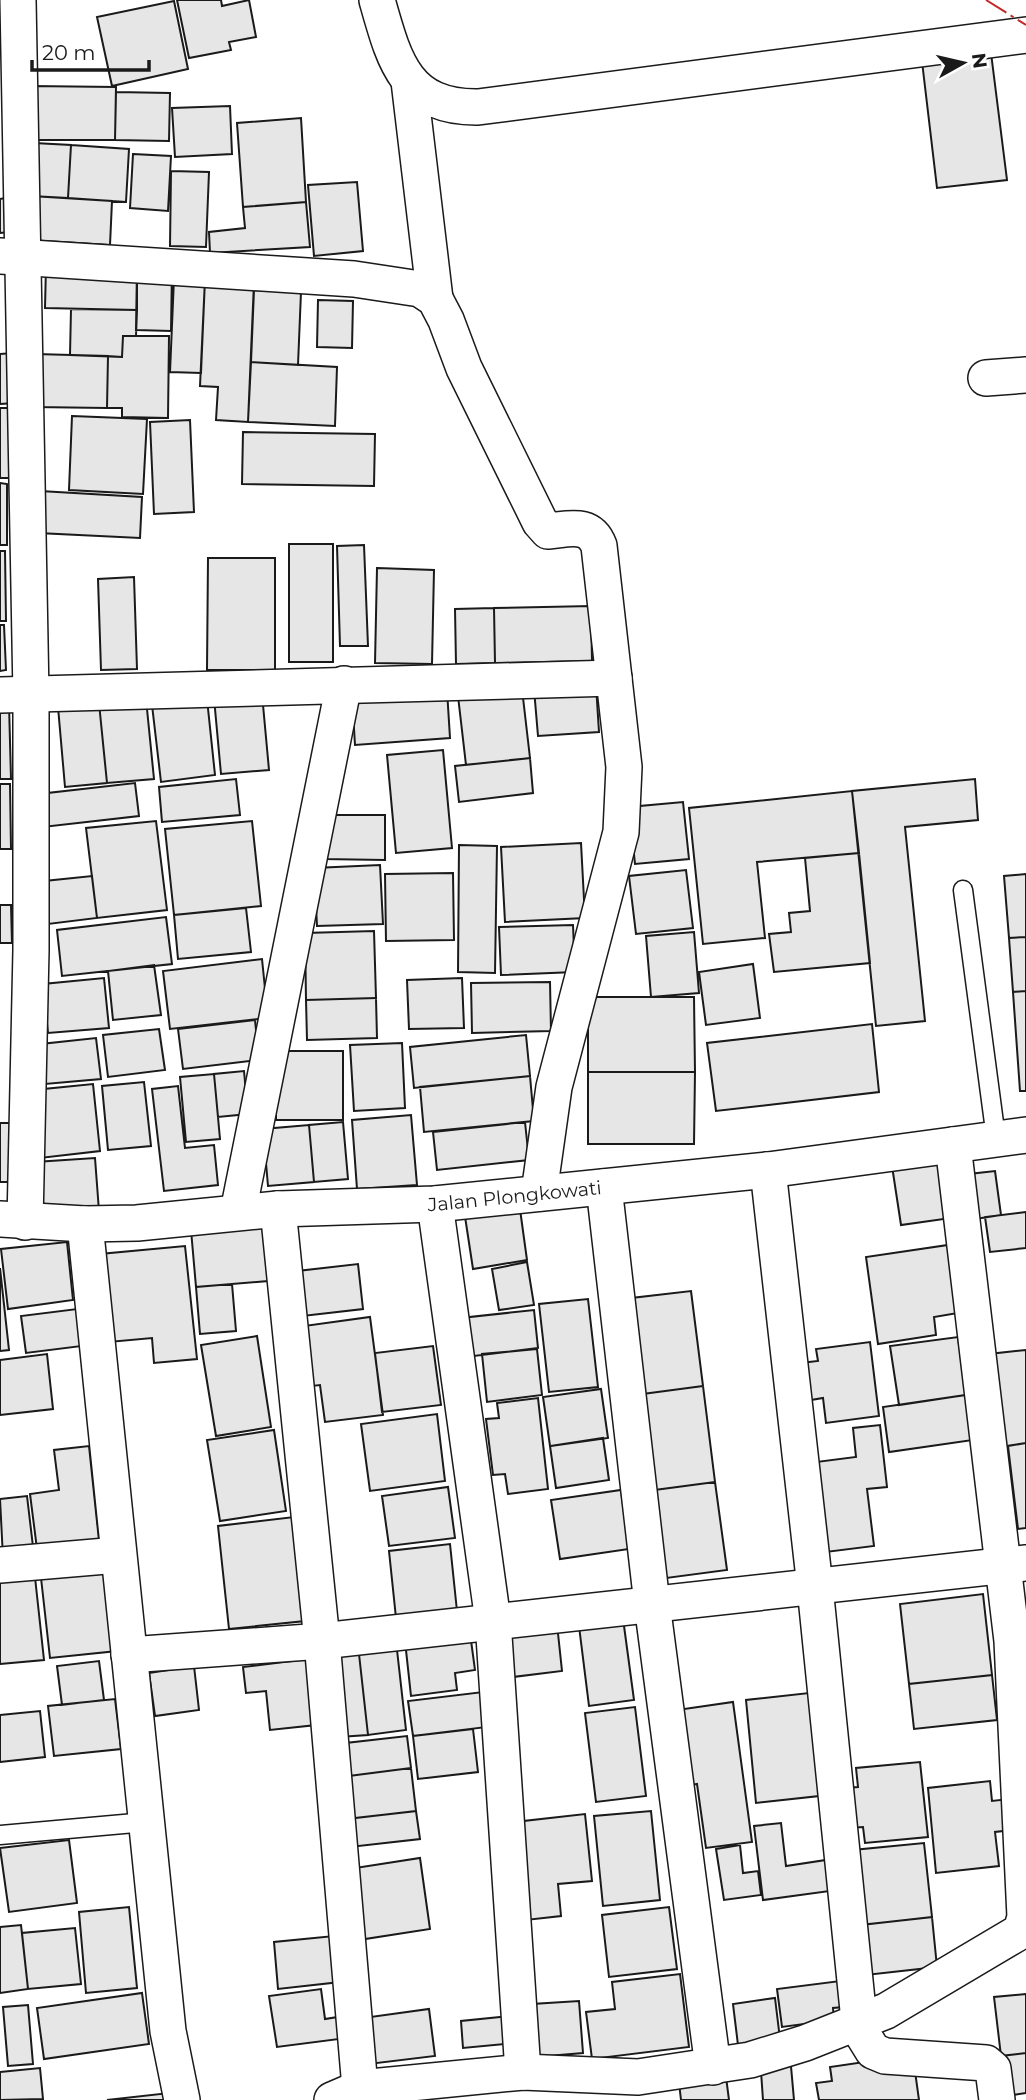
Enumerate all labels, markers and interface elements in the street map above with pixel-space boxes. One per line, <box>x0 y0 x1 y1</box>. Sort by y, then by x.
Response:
scale bar <box>32 28 149 72</box>
north arrow <box>928 28 998 98</box>
text: 20 m <box>42 40 96 65</box>
text: N <box>967 51 992 70</box>
street label: Jalan Plongkowati <box>426 1176 603 1216</box>

